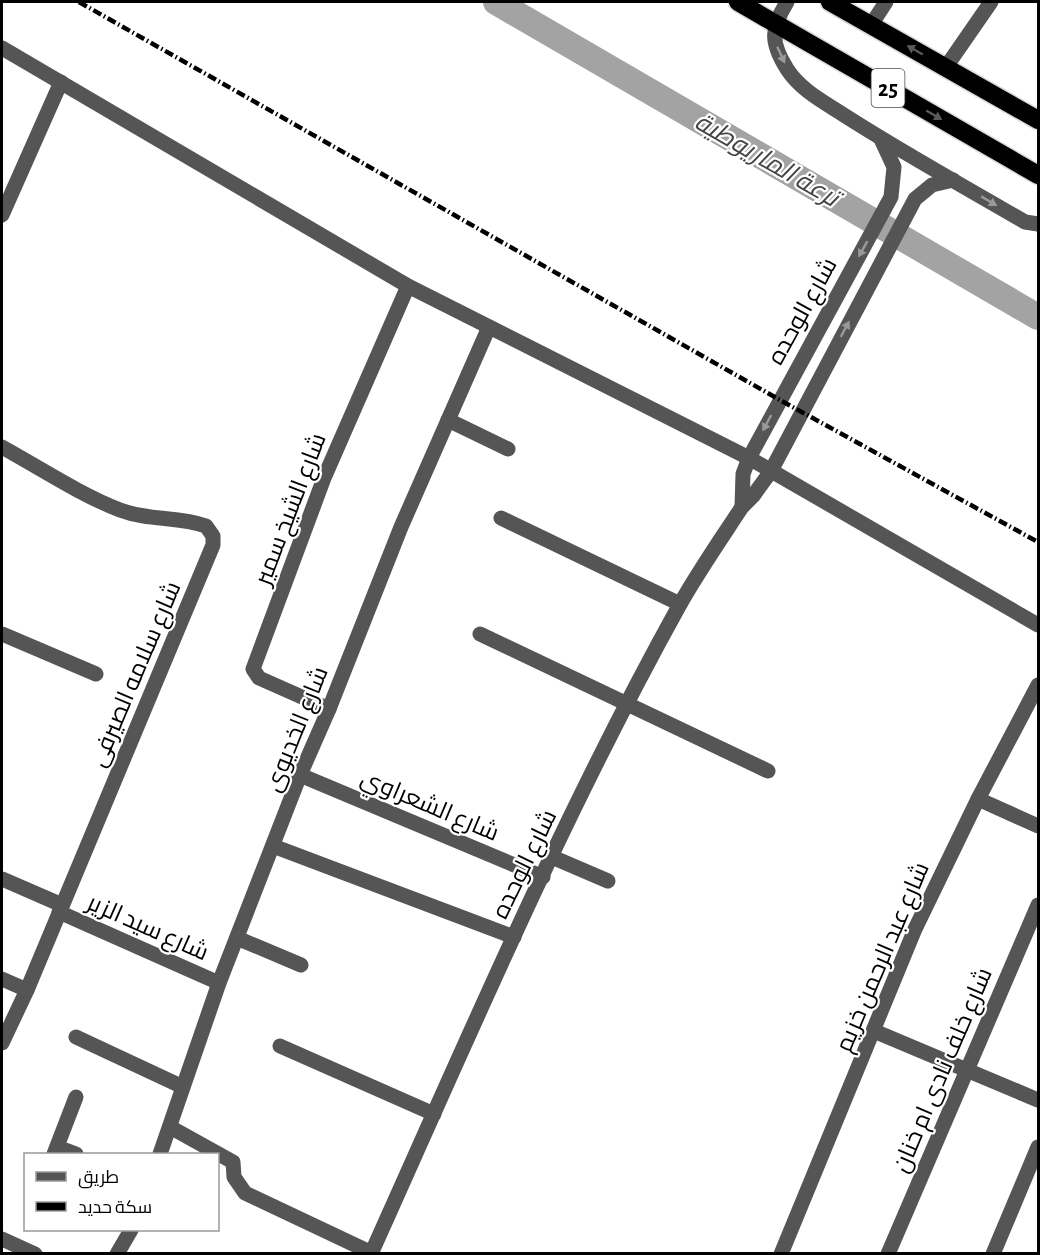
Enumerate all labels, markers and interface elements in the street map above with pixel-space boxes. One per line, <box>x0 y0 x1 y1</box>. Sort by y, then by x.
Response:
one-way arrow <box>907 44 923 55</box>
one-way arrow <box>776 47 785 64</box>
road number: 25 <box>872 69 904 107</box>
water label: ترعة الماريوطية <box>690 108 847 215</box>
one-way arrow <box>926 110 943 120</box>
one-way arrow <box>981 196 998 206</box>
one-way arrow <box>857 241 868 257</box>
street label: شارع الوحده <box>763 254 844 370</box>
one-way arrow <box>840 321 850 338</box>
one-way arrow <box>762 415 772 432</box>
street label: شارع الشيخ سمير <box>249 430 334 592</box>
street label: شارع سلامه الصيرفى <box>85 578 188 772</box>
street label: شارع الخديوى <box>260 663 336 796</box>
street label: شارع الشعراوي <box>355 765 503 850</box>
street label: شارع الوحده <box>487 806 564 924</box>
street label: شارع عبد الرحمن خزيم <box>831 859 937 1057</box>
street label: شارع سيد الزير <box>80 889 212 968</box>
street label: شارع خلف نادى ام خنان <box>888 964 1000 1177</box>
legend <box>24 1153 219 1231</box>
text: طريق <box>78 1169 119 1189</box>
text: سكة حديد <box>78 1199 152 1217</box>

